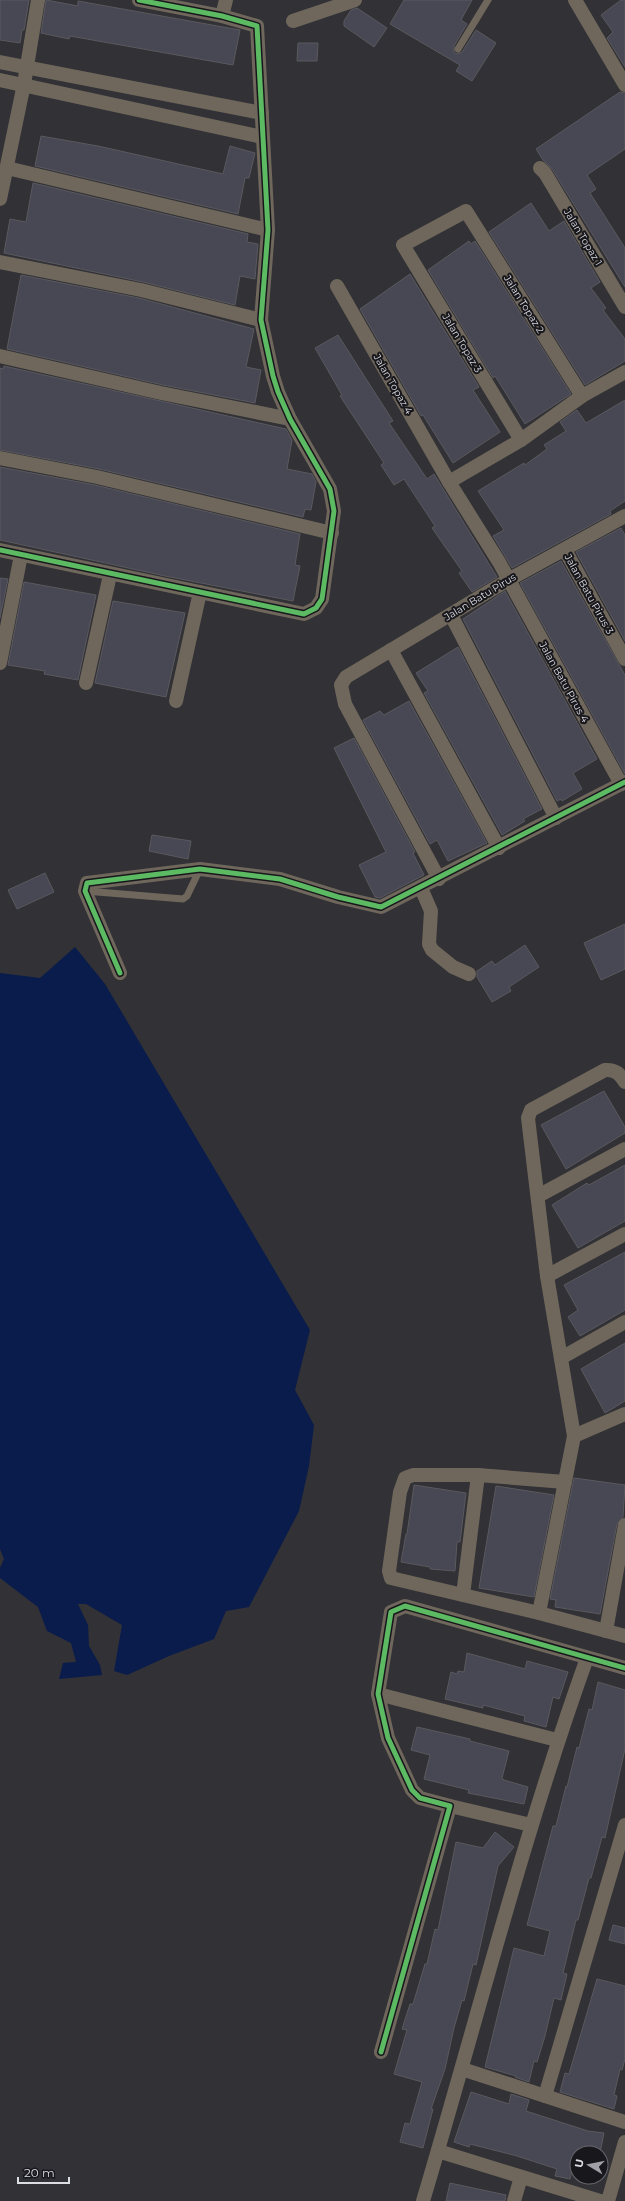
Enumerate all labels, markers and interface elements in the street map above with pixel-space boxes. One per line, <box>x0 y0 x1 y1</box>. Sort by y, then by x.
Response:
street label: Jalan Topaz 1 <box>560 205 605 268</box>
street label: Jalan Topaz 2 <box>500 272 547 336</box>
street label: Jalan Topaz 3 <box>439 310 485 375</box>
street label: Jalan Topaz 4 <box>370 351 416 417</box>
street label: Jalan Batu Pirus 3 <box>561 551 617 637</box>
street label: Jalan Batu Pirus <box>441 570 518 624</box>
street label: Jalan Batu Pirus 4 <box>536 638 592 725</box>
north arrow <box>569 2145 609 2185</box>
text: U <box>572 2158 587 2169</box>
scale bar <box>18 2159 69 2185</box>
text: 20 m <box>24 2165 55 2180</box>

